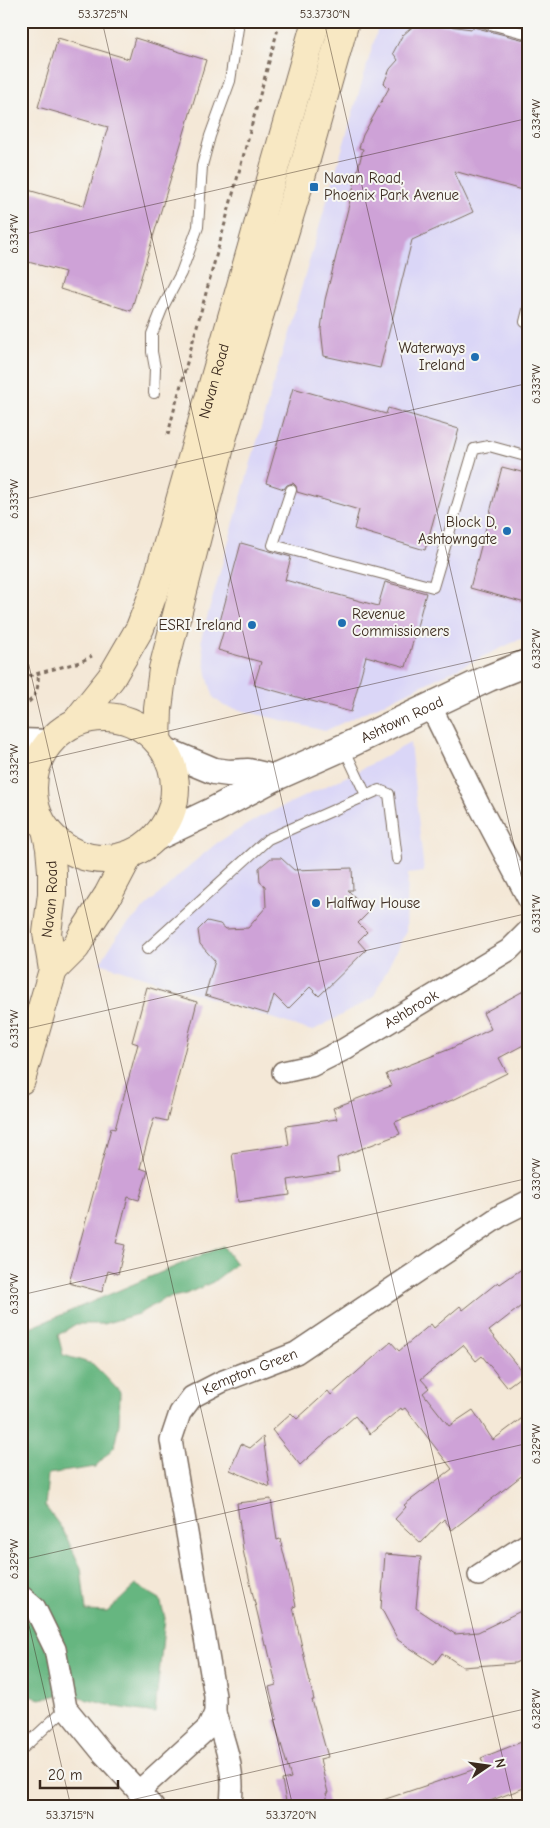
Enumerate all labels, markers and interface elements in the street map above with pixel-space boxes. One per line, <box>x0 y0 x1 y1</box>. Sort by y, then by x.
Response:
text: 53.3725°N <box>78 7 128 21</box>
text: 53.3730°N <box>300 7 350 21</box>
text: 6.334°W <box>529 99 543 139</box>
place label: Navan Road, Phoenix Park Avenue <box>324 169 460 204</box>
marker: Navan Road, Phoenix Park Avenue <box>308 181 320 193</box>
text: 6.334°W <box>7 214 21 254</box>
place label: Waterways Ireland <box>399 339 465 374</box>
street label: Navan Road <box>195 341 233 421</box>
marker: Waterways Ireland <box>469 351 481 363</box>
text: 6.333°W <box>529 363 543 404</box>
text: 6.333°W <box>7 478 21 519</box>
place label: Block D, Ashtowngate <box>418 513 497 548</box>
marker: Block D, Ashtowngate <box>501 525 513 537</box>
place label: Revenue Commissioners <box>352 605 449 640</box>
place label: ESRI Ireland <box>159 616 242 634</box>
marker: Revenue Commissioners <box>336 617 348 629</box>
marker: ESRI Ireland <box>246 619 258 631</box>
text: 6.332°W <box>529 628 543 669</box>
street label: Ashtown Road <box>358 692 446 747</box>
text: 6.332°W <box>7 743 21 784</box>
street label: Navan Road <box>37 860 61 939</box>
place label: Halfway House <box>326 894 421 912</box>
text: 6.331°W <box>529 894 543 933</box>
marker: Halfway House <box>310 897 322 909</box>
street label: Ashbrook <box>381 985 442 1032</box>
text: 6.331°W <box>7 1009 21 1048</box>
text: 6.330°W <box>529 1158 543 1200</box>
text: 6.330°W <box>7 1273 21 1315</box>
street label: Kempton Green <box>199 1344 300 1399</box>
text: 6.329°W <box>529 1423 543 1464</box>
text: 6.329°W <box>7 1538 21 1579</box>
text: 6.328°W <box>529 1688 543 1729</box>
north arrow <box>462 1740 512 1790</box>
text: N <box>491 1757 509 1770</box>
scale bar <box>40 1758 118 1790</box>
text: 20 m <box>48 1766 82 1784</box>
text: 53.3715°N <box>46 1808 94 1822</box>
text: 53.3720°N <box>266 1808 316 1822</box>

